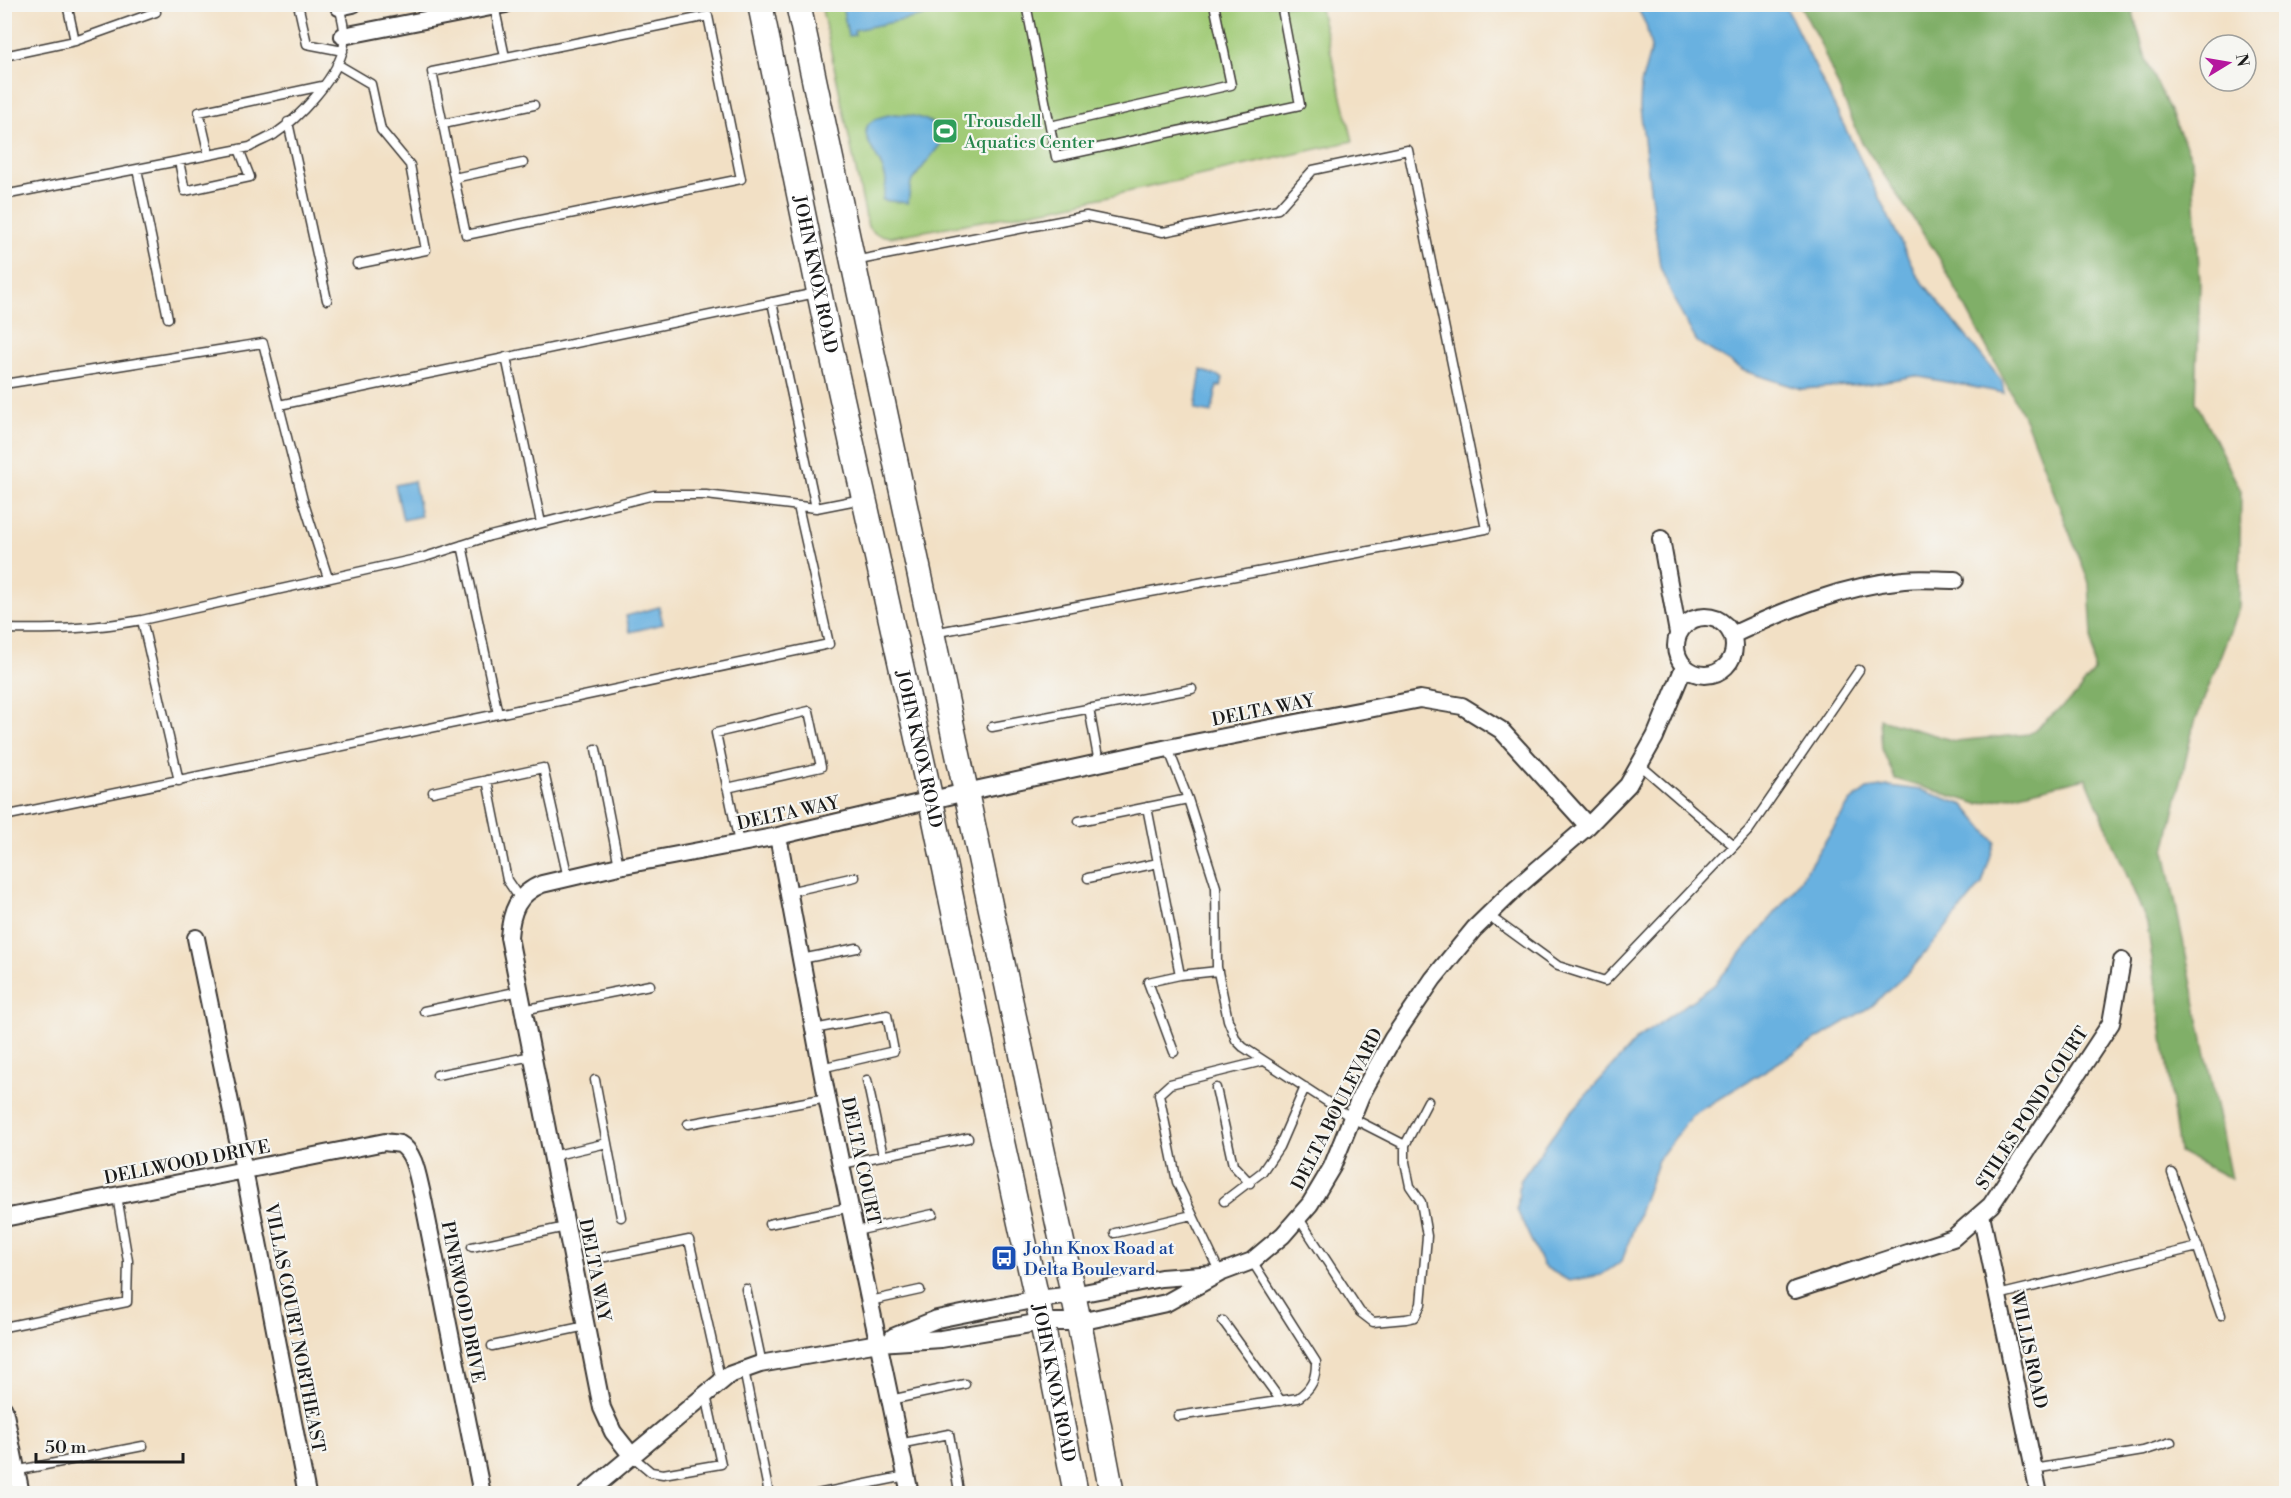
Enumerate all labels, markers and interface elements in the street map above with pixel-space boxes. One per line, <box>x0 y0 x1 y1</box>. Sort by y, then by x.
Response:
north arrow <box>2198 33 2258 93</box>
text: N <box>2231 52 2253 69</box>
place label: Trousdell Aquatics Center <box>963 110 1095 154</box>
sports icon: Trousdell Aquatics Center <box>930 116 960 146</box>
street label: JOHN KNOX ROAD <box>787 192 843 356</box>
street label: JOHN KNOX ROAD <box>890 667 947 830</box>
street label: DELTA WAY <box>1210 689 1318 732</box>
street label: DELTA WAY <box>735 791 843 836</box>
street label: STILES POND COURT <box>1971 1022 2094 1194</box>
street label: DELTA BOULEVARD <box>1287 1024 1388 1194</box>
street label: DELTA COURT <box>836 1095 885 1228</box>
street label: DELLWOOD DRIVE <box>102 1135 272 1190</box>
street label: VILLAS COURT NORTHEAST <box>259 1201 330 1455</box>
street label: DELTA WAY <box>573 1217 616 1325</box>
street label: PINEWOOD DRIVE <box>436 1219 489 1385</box>
place label: John Knox Road at Delta Boulevard <box>1023 1237 1175 1281</box>
bus stop icon: John Knox Road at Delta Boulevard <box>989 1243 1019 1273</box>
street label: WILLIS ROAD <box>2005 1288 2052 1411</box>
street label: JOHN KNOX ROAD <box>1026 1301 1080 1464</box>
scale bar <box>36 1426 183 1464</box>
text: 50 m <box>45 1436 87 1459</box>

